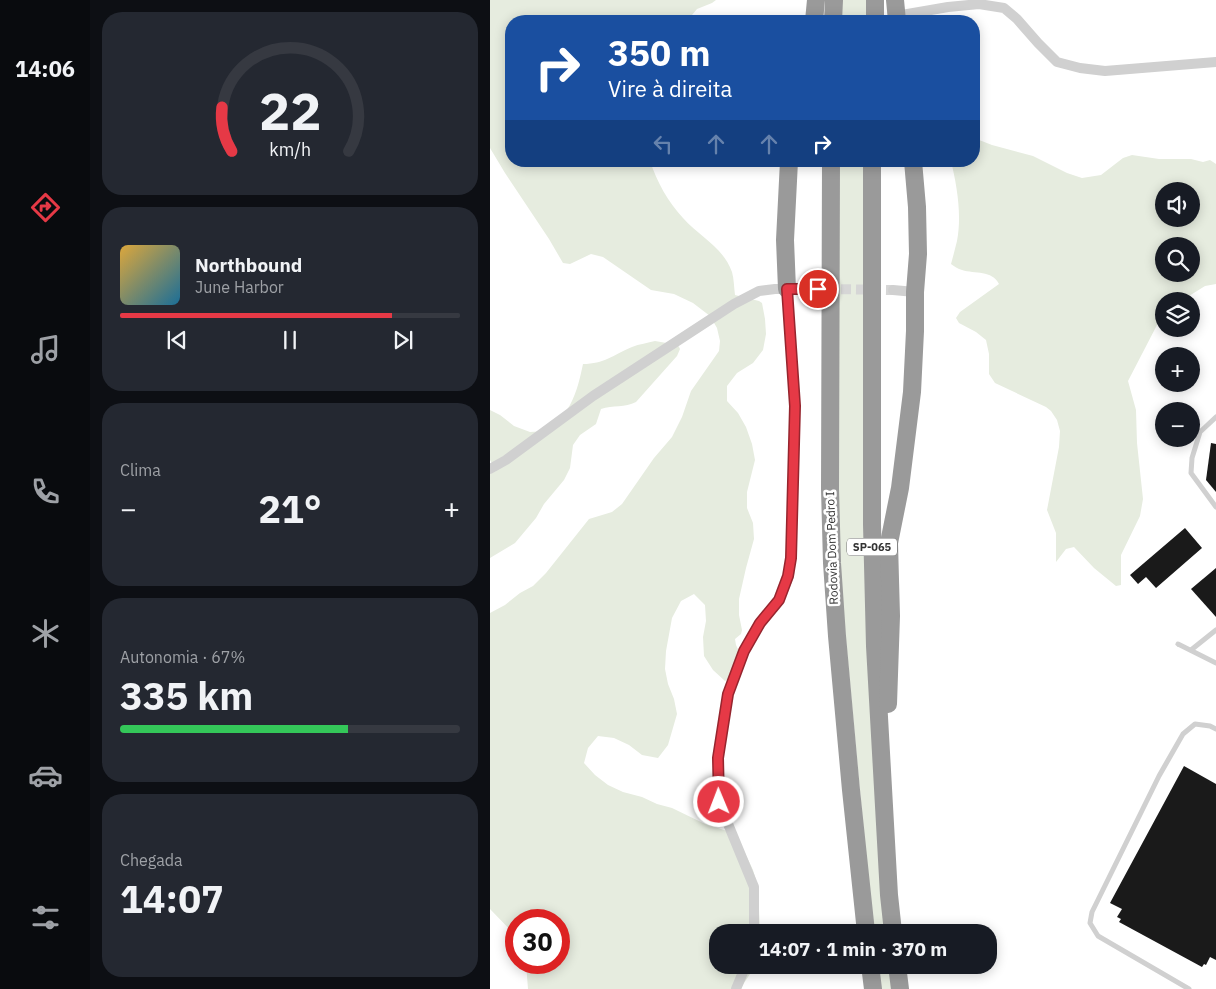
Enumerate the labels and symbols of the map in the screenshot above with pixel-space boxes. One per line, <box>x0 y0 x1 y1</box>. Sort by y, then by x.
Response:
pin <box>797 268 839 310</box>
street label: Rodovia Dom Pedro I <box>822 491 841 605</box>
road number: SP-065 <box>847 538 897 556</box>
position arrow <box>692 775 744 827</box>
speed limit sign: 30 <box>505 909 570 974</box>

